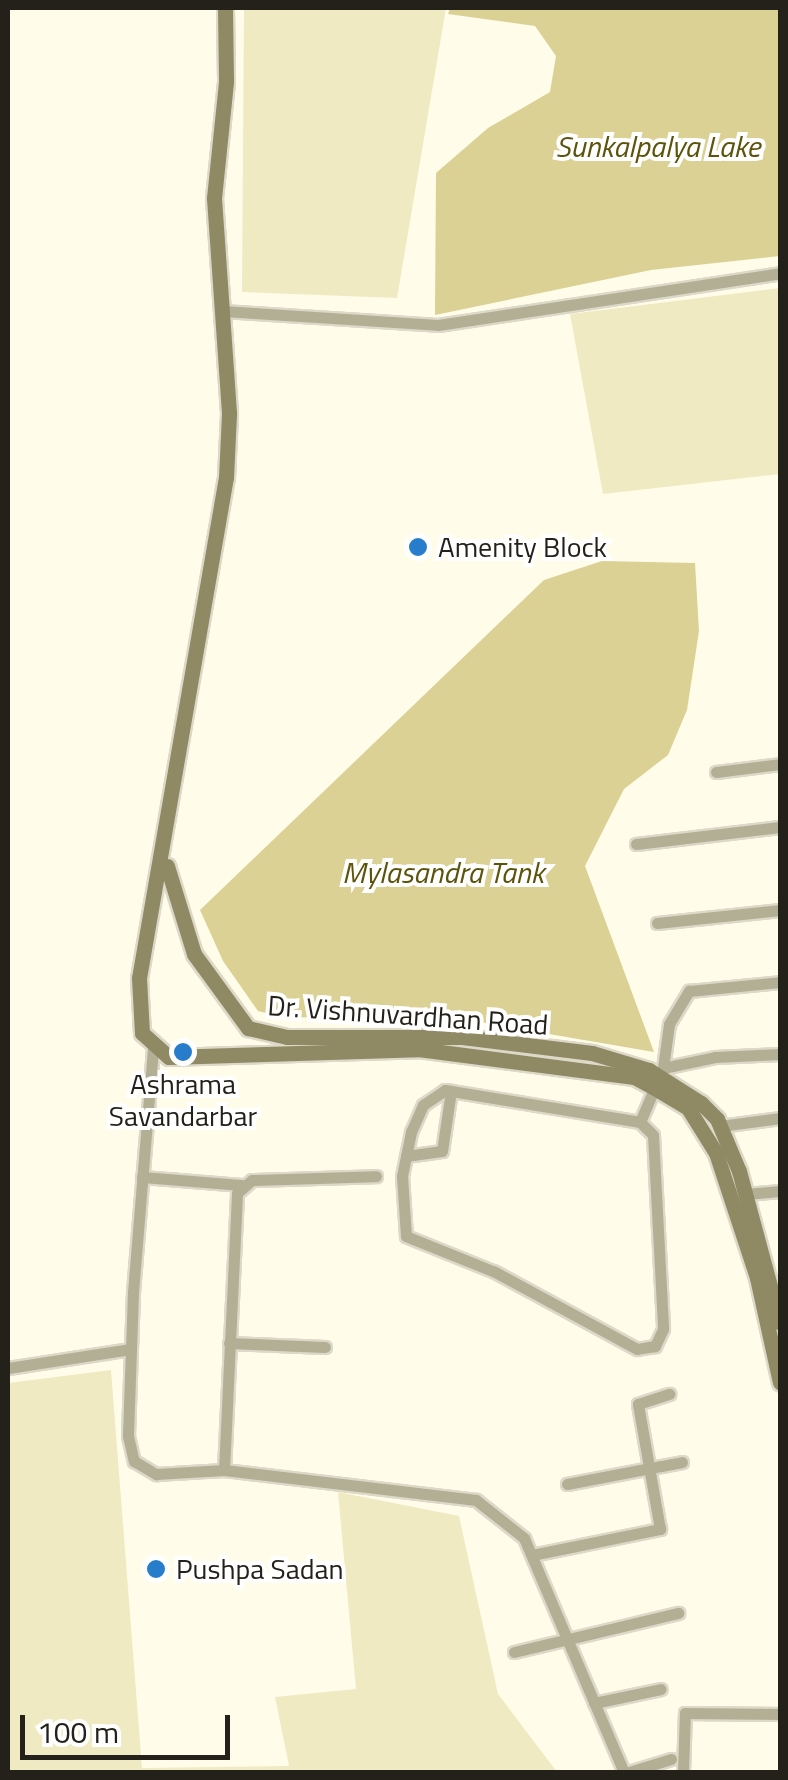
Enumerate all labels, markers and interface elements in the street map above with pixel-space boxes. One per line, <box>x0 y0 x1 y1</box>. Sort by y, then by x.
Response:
water label: Sunkalpalya Lake <box>556 128 760 164</box>
place label: Amenity Block <box>438 530 607 564</box>
marker: Amenity Block <box>407 536 429 558</box>
water label: Mylasandra Tank <box>342 854 544 890</box>
street label: Dr. Vishnuvardhan Road <box>267 988 549 1042</box>
marker: Ashrama Savandarbar <box>172 1041 194 1063</box>
place label: Ashrama Savandarbar <box>109 1067 257 1133</box>
place label: Pushpa Sadan <box>176 1552 344 1586</box>
marker: Pushpa Sadan <box>145 1558 167 1580</box>
scale bar <box>25 1695 235 1757</box>
text: 100 m <box>37 1709 119 1755</box>

